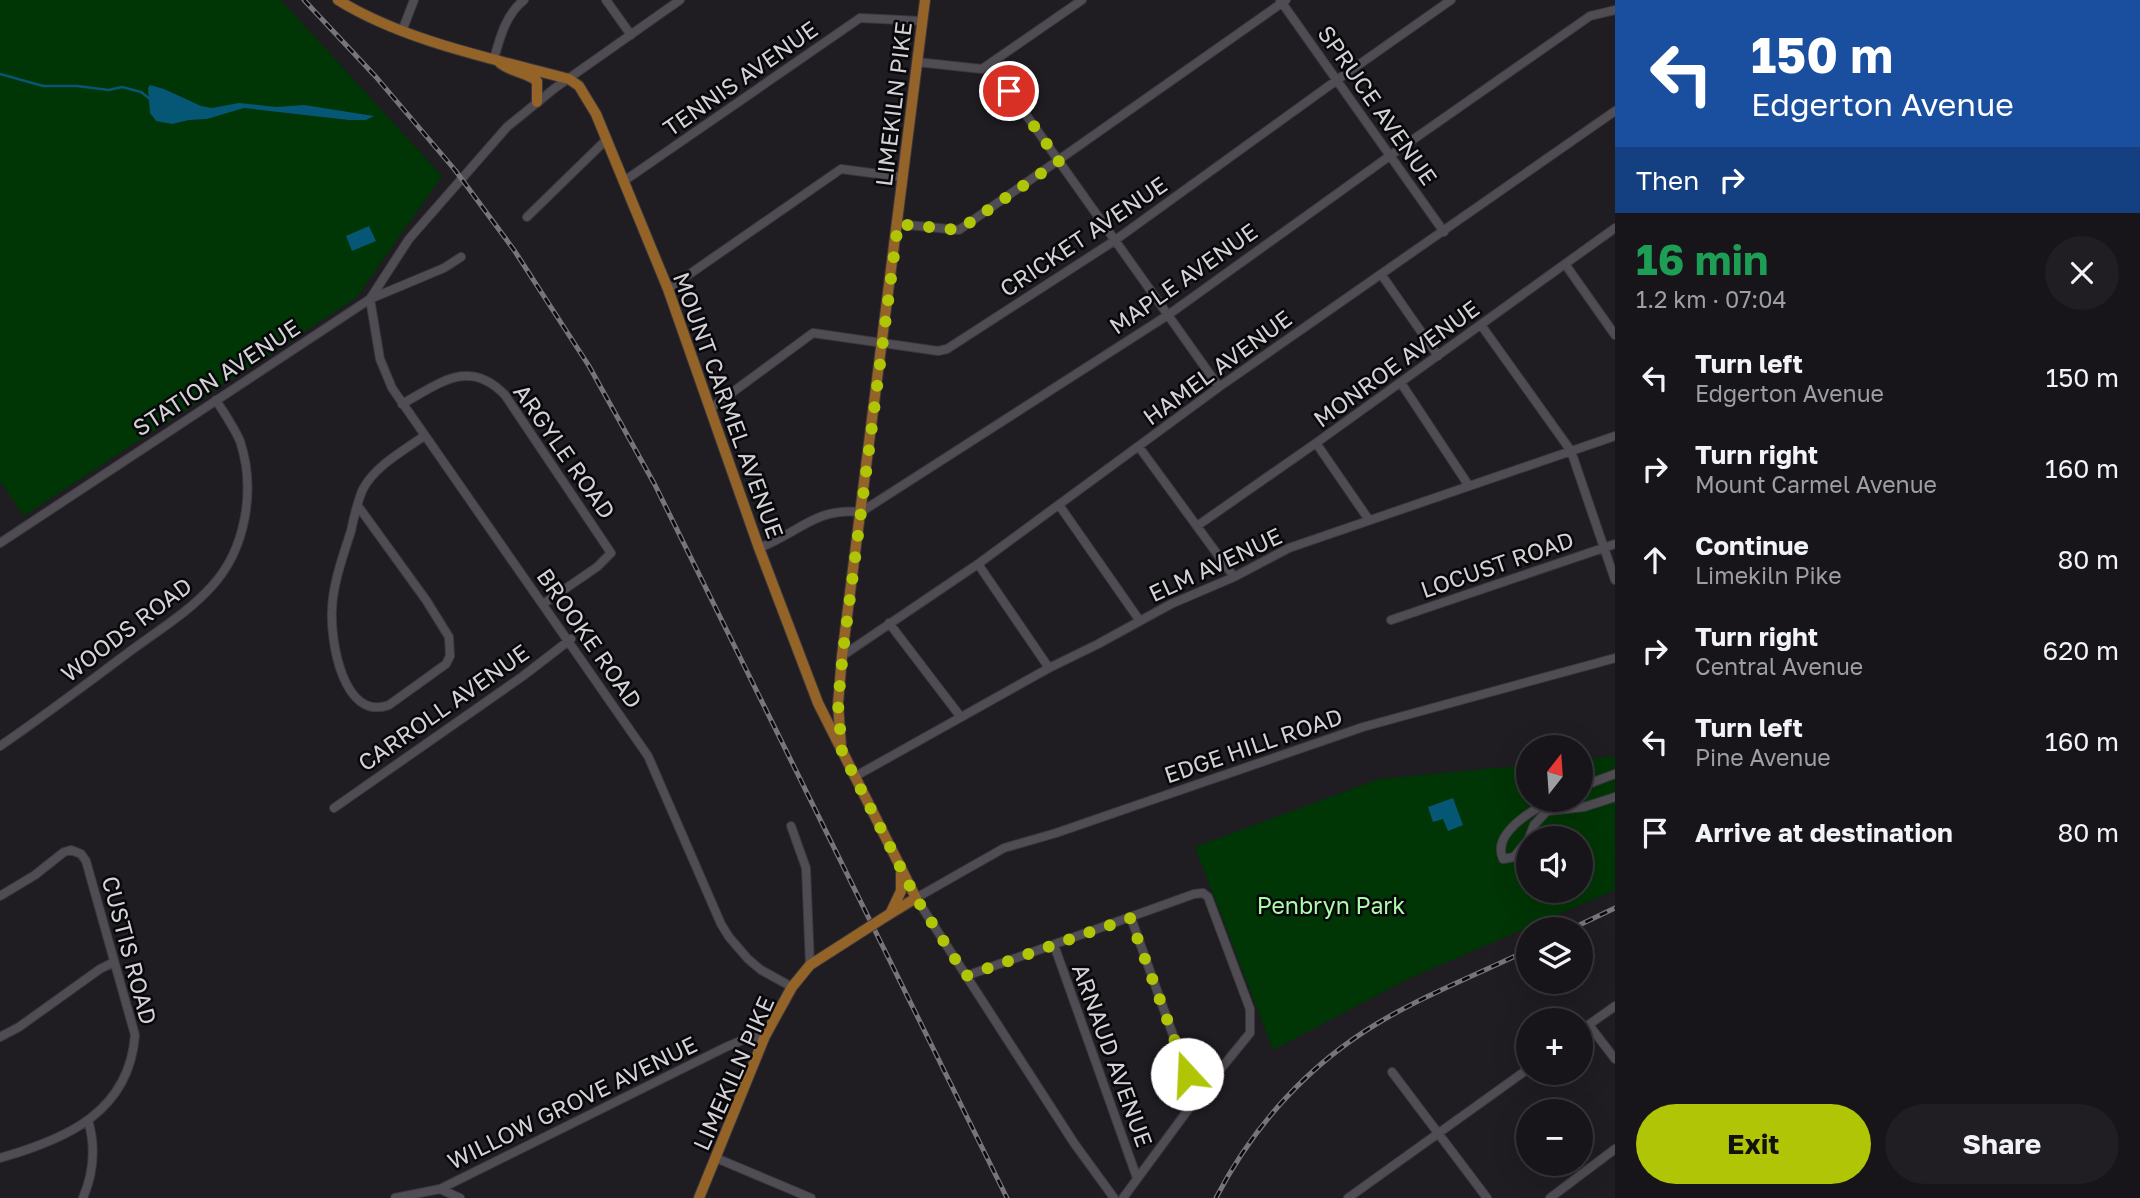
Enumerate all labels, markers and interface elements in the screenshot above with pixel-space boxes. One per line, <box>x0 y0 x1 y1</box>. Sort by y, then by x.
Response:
street label: TENNIS AVENUE <box>657 14 823 142</box>
street label: LIMEKILN PIKE <box>869 20 917 188</box>
street label: SPRUCE AVENUE <box>1312 20 1444 190</box>
text: 150 m <box>1751 25 1893 84</box>
icon: left <box>1636 28 1727 119</box>
pin <box>979 61 1039 121</box>
icon: arrive <box>990 72 1028 110</box>
text: Edgerton Avenue <box>1751 85 2014 123</box>
icon: right <box>1713 161 1751 199</box>
text: Then <box>1636 165 1699 196</box>
street label: CRICKET AVENUE <box>994 170 1172 302</box>
street label: MAPLE AVENUE <box>1104 217 1262 339</box>
text: 16 min <box>1636 234 1768 284</box>
button: close <box>2045 236 2119 310</box>
street label: MOUNT CARMEL AVENUE <box>668 268 790 542</box>
text: 1.2 km · 07:04 <box>1636 285 1787 313</box>
street label: MONROE AVENUE <box>1308 294 1484 432</box>
street label: HAMEL AVENUE <box>1137 304 1297 430</box>
street label: STATION AVENUE <box>127 313 305 441</box>
text: Turn left <box>1695 348 1803 379</box>
icon: left <box>1636 359 1674 397</box>
text: 150 m <box>2046 362 2119 393</box>
street label: ARGYLE ROAD <box>508 378 622 524</box>
text: Edgerton Avenue <box>1695 379 1884 407</box>
text: Turn right <box>1695 439 1818 470</box>
icon: right <box>1636 450 1674 488</box>
text: 160 m <box>2045 453 2119 484</box>
text: Mount Carmel Avenue <box>1695 470 1937 498</box>
street label: ELM AVENUE <box>1144 521 1286 607</box>
street label: LOCUST ROAD <box>1417 525 1577 603</box>
text: Continue <box>1695 530 1809 561</box>
icon: ahead <box>1636 541 1674 579</box>
text: 80 m <box>2058 544 2119 575</box>
text: Limekiln Pike <box>1695 561 1842 589</box>
street label: BROOKE ROAD <box>531 563 649 713</box>
street label: WOODS ROAD <box>55 571 197 687</box>
text: Turn right <box>1695 621 1818 652</box>
icon: right <box>1636 632 1674 670</box>
text: 620 m <box>2043 635 2119 666</box>
street label: CARROLL AVENUE <box>352 638 534 776</box>
text: Central Avenue <box>1695 652 1863 680</box>
street label: EDGE HILL ROAD <box>1160 701 1346 789</box>
text: Turn left <box>1695 712 1803 743</box>
icon: left <box>1636 723 1674 761</box>
text: 160 m <box>2045 726 2119 757</box>
north arrow <box>1516 735 1592 812</box>
map controls <box>1516 735 1593 1176</box>
text: Pine Avenue <box>1695 743 1831 771</box>
icon: arrive <box>1636 814 1674 852</box>
text: Arrive at destination <box>1695 817 1953 848</box>
text: 80 m <box>2058 817 2119 848</box>
button: sound <box>1516 826 1593 903</box>
street label: CUSTIS ROAD <box>97 873 163 1027</box>
park label: Penbryn Park <box>1257 891 1405 919</box>
button: layers <box>1516 917 1593 994</box>
street label: ARNAUD AVENUE <box>1067 960 1159 1150</box>
street label: LIMEKILN PIKE <box>686 992 780 1154</box>
button: + <box>1516 1008 1593 1085</box>
street label: WILLOW GROVE AVENUE <box>443 1029 701 1175</box>
position arrow <box>1150 1037 1224 1111</box>
button: − <box>1516 1099 1593 1176</box>
button: Exit <box>1636 1104 1871 1184</box>
button: Share <box>1885 1104 2119 1184</box>

